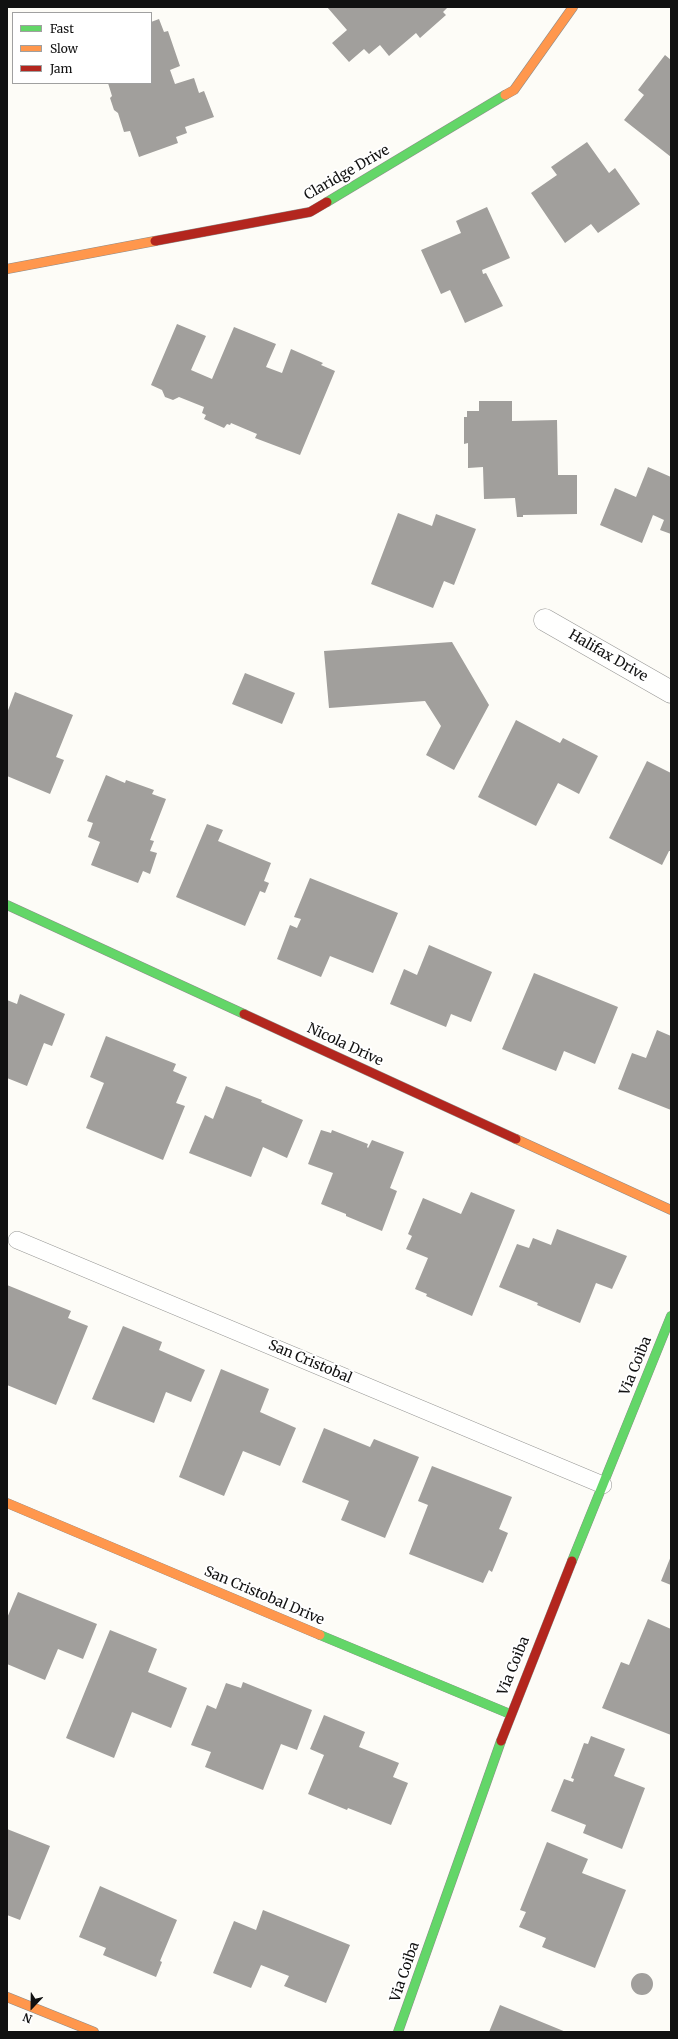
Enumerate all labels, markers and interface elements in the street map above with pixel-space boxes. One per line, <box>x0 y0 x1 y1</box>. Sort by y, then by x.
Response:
legend <box>12 12 152 84</box>
text: Fast <box>50 21 74 36</box>
text: Slow <box>50 41 78 56</box>
text: Jam <box>50 61 72 76</box>
street label: Claridge Drive <box>301 142 393 204</box>
street label: Halifax Drive <box>566 627 650 685</box>
street label: Nicola Drive <box>304 1020 386 1070</box>
street label: Via Coiba <box>617 1334 655 1398</box>
street label: San Cristobal <box>266 1337 354 1387</box>
street label: San Cristobal Drive <box>201 1563 327 1629</box>
street label: Via Coiba <box>495 1634 533 1698</box>
street label: Via Coiba <box>387 1940 423 2004</box>
north arrow <box>12 1987 52 2027</box>
text: N <box>21 2010 34 2026</box>

